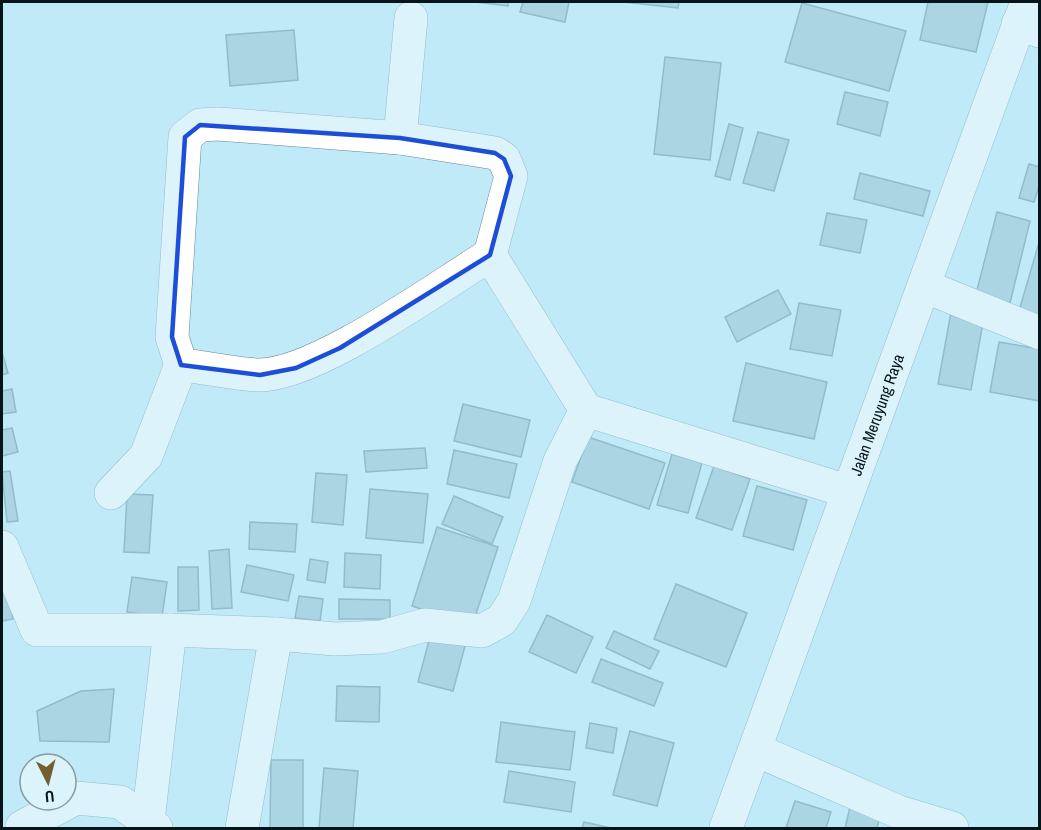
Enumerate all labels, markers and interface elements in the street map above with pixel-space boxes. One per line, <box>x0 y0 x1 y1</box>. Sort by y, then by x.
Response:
street label: Jalan Meruyung Raya <box>844 350 909 478</box>
north arrow <box>18 752 78 812</box>
text: U <box>44 785 55 808</box>

